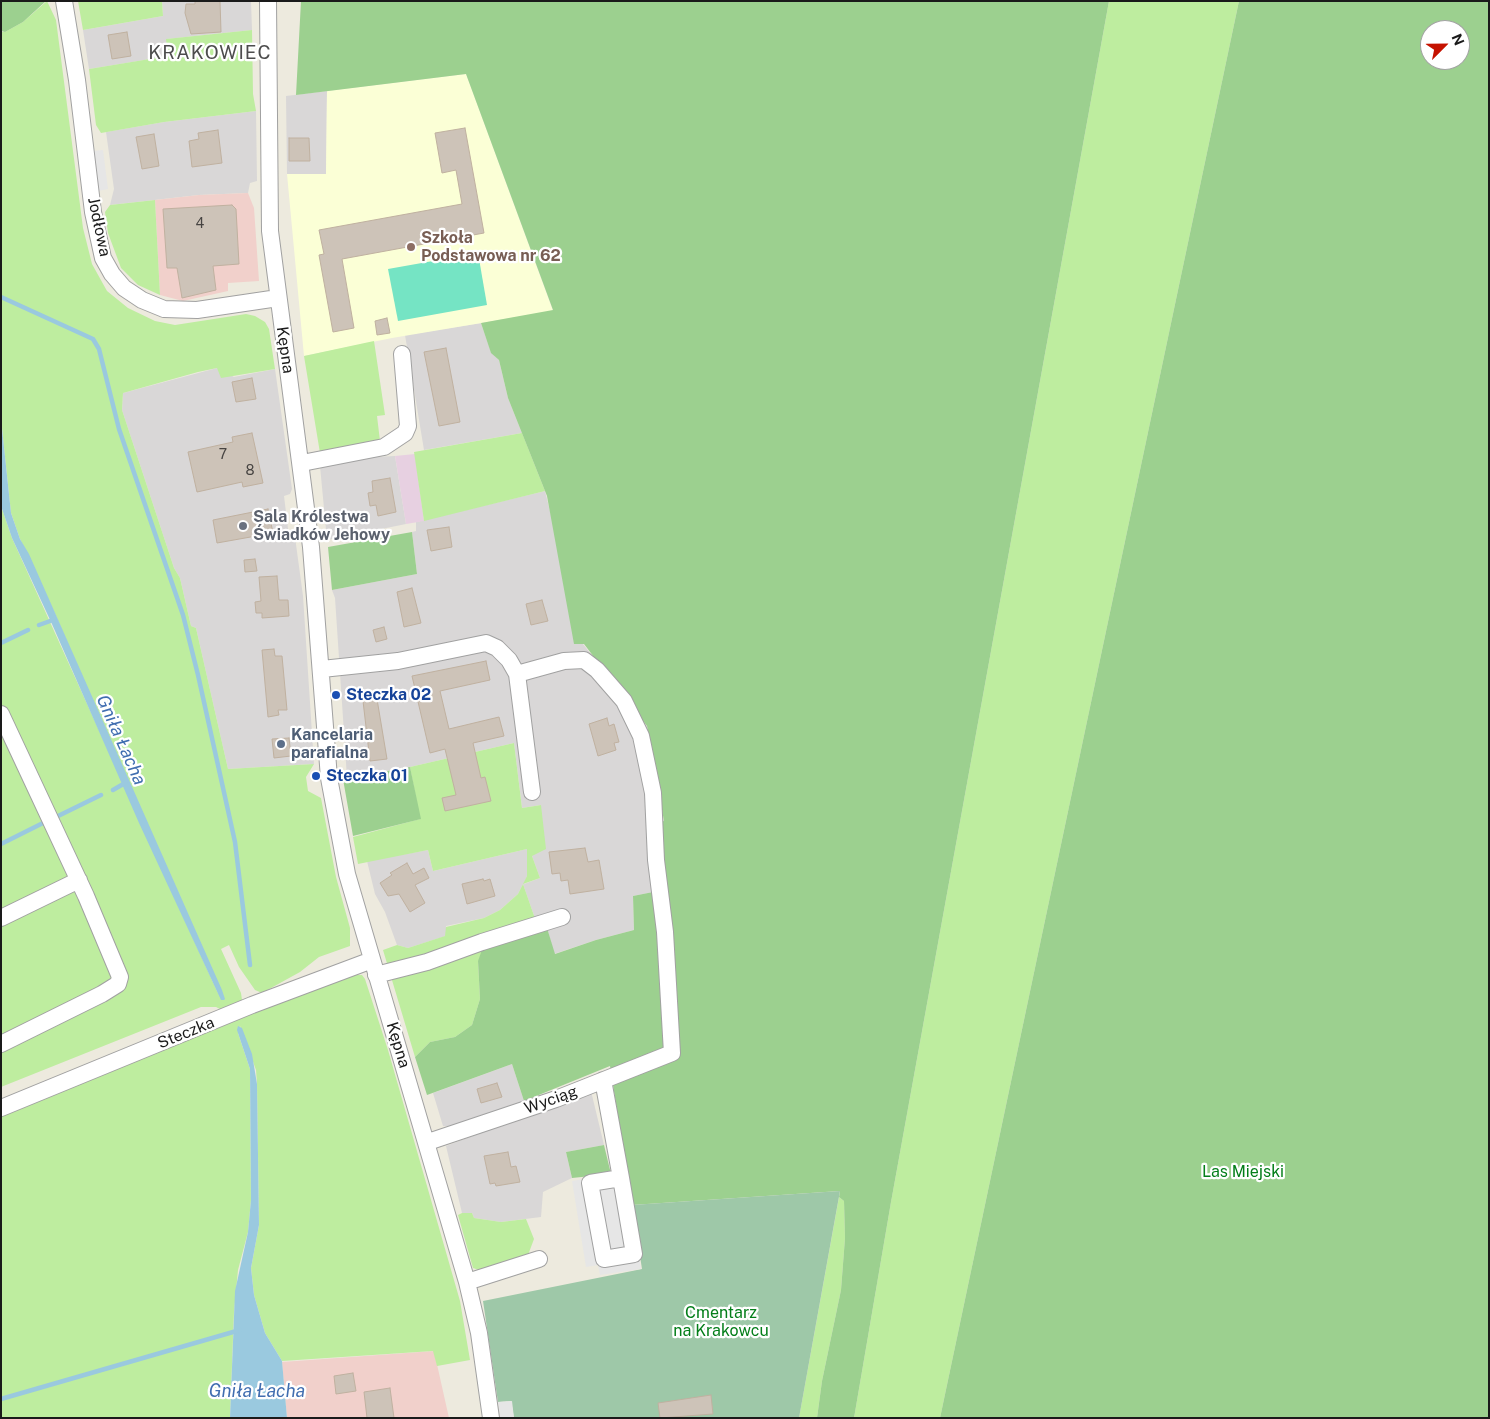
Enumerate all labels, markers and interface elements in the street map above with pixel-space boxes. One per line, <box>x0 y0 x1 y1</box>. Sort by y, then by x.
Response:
north arrow <box>1420 20 1470 70</box>
text: N <box>1448 31 1467 48</box>
district label: KRAKOWIEC <box>147 42 273 64</box>
street label: Jodłowa <box>83 196 115 258</box>
house number: 4 <box>196 216 204 232</box>
place label: Szkoła Podstawowa nr 62 <box>421 228 561 266</box>
marker: Szkoła Podstawowa nr 62 <box>405 241 417 253</box>
street label: Kępna <box>272 325 298 375</box>
house number: 7 <box>219 447 227 463</box>
house number: 8 <box>245 463 255 479</box>
place label: Sala Królestwa Świadków Jehowy <box>253 507 390 545</box>
marker: Sala Królestwa Świadków Jehowy <box>237 520 249 532</box>
place label: Steczka 02 <box>346 685 431 705</box>
marker: Steczka 02 <box>330 689 342 701</box>
water label: Gniła Łacha <box>92 692 150 788</box>
place label: Kancelaria parafialna <box>291 725 373 763</box>
marker: Kancelaria parafialna <box>275 738 287 750</box>
place label: Steczka 01 <box>326 766 408 786</box>
marker: Steczka 01 <box>310 770 322 782</box>
street label: Steczka <box>155 1013 217 1053</box>
street label: Kępna <box>382 1020 414 1070</box>
street label: Wyciąg <box>522 1082 580 1118</box>
park label: Las Miejski <box>1202 1162 1284 1182</box>
park label: Cmentarz na Krakowcu <box>673 1303 769 1341</box>
water label: Gniła Łacha <box>209 1380 305 1402</box>

